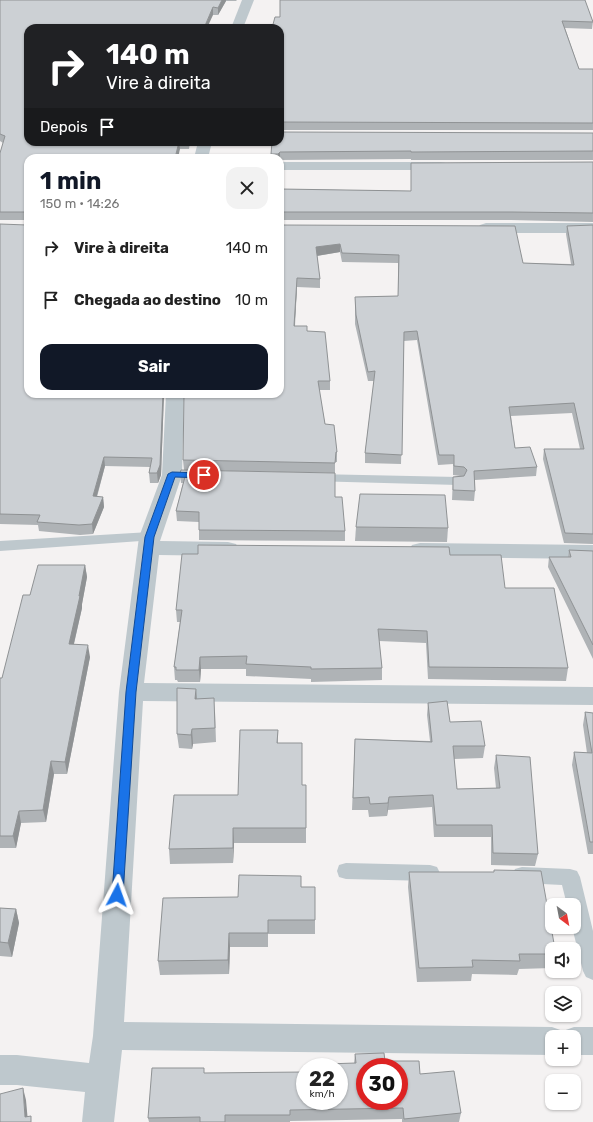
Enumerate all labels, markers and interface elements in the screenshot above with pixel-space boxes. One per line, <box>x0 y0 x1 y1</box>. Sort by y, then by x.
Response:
text: 140 m <box>106 38 190 71</box>
icon: right <box>40 40 92 92</box>
text: Vire à direita <box>106 72 211 94</box>
icon: arrive <box>96 116 118 138</box>
text: Depois <box>40 118 88 136</box>
text: 1 min <box>40 167 101 195</box>
button: close <box>226 167 268 209</box>
text: 150 m · 14:26 <box>40 196 119 211</box>
icon: right <box>40 237 62 259</box>
text: Vire à direita <box>74 239 169 257</box>
text: 140 m <box>226 239 268 257</box>
icon: arrive <box>40 289 62 311</box>
text: Chegada ao destino <box>74 291 221 309</box>
text: 10 m <box>235 291 268 309</box>
button: Sair <box>40 344 268 390</box>
pin <box>187 458 221 492</box>
icon: arrive <box>193 464 215 486</box>
position arrow <box>96 874 138 916</box>
north arrow <box>545 898 581 934</box>
map controls <box>545 898 581 1110</box>
button: sound <box>545 942 581 978</box>
button: layers <box>545 986 581 1022</box>
button: + <box>545 1030 581 1066</box>
speed limit sign: 30 <box>356 1058 408 1110</box>
text: 22 <box>309 1067 335 1091</box>
button: − <box>545 1074 581 1110</box>
text: km/h <box>310 1088 334 1100</box>

